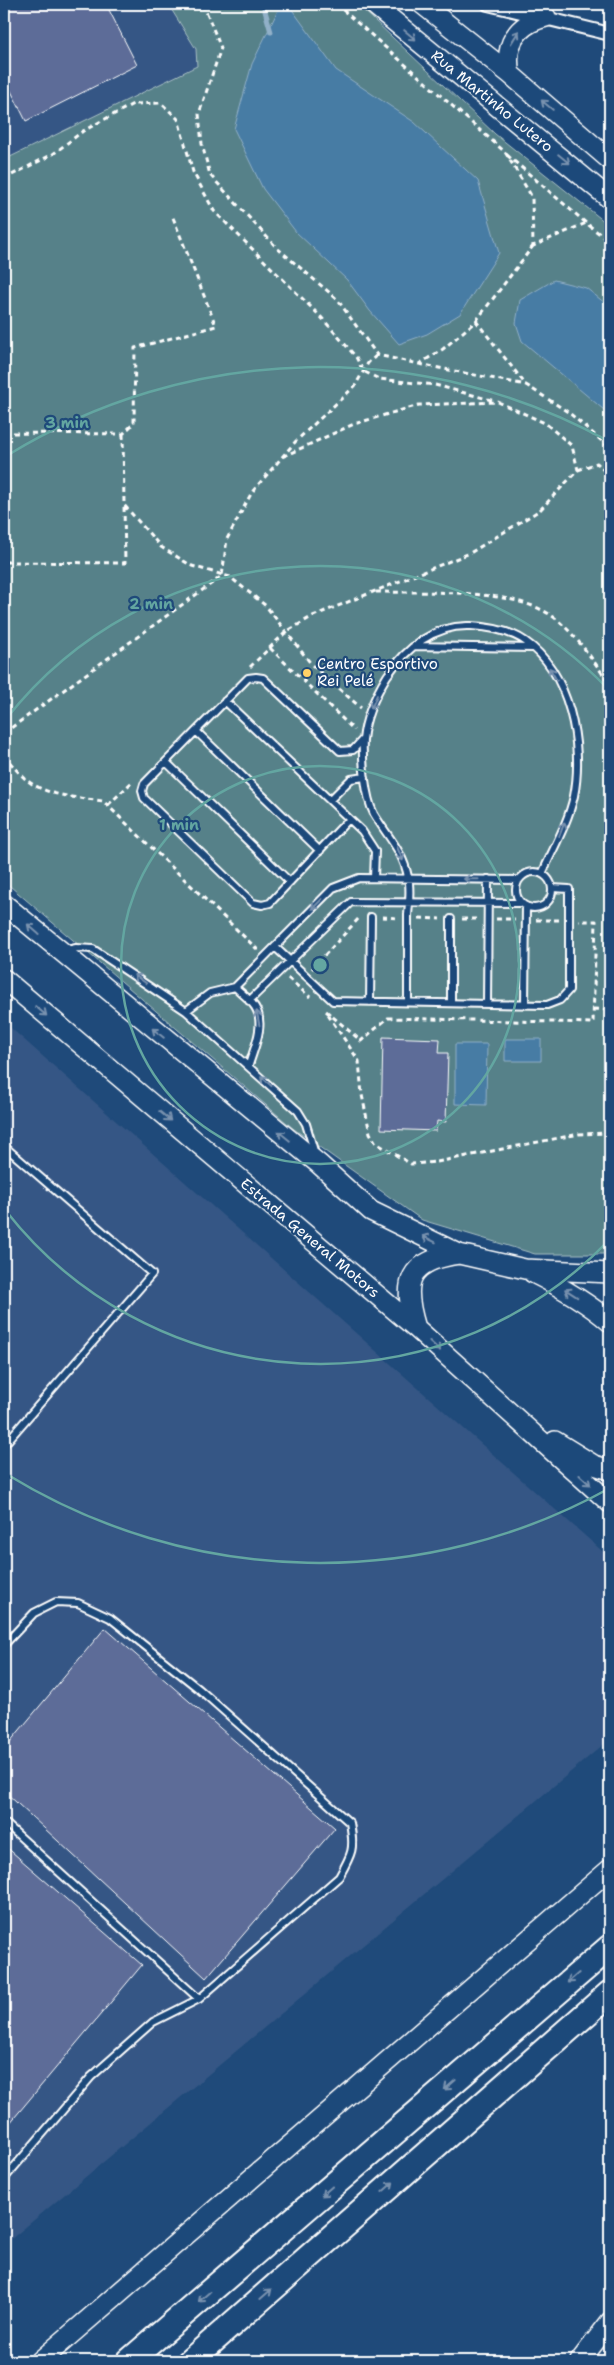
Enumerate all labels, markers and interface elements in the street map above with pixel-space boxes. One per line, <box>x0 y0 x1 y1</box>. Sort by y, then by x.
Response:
one-way arrow <box>404 30 417 41</box>
one-way arrow <box>510 31 520 45</box>
street label: Rua Martinho Lutero <box>427 45 557 157</box>
one-way arrow <box>540 100 553 111</box>
one-way arrow <box>557 154 570 165</box>
text: 3 min <box>45 413 89 433</box>
text: 2 min <box>129 594 173 614</box>
place label: Centro Esportivo Rei Pelé <box>317 654 438 691</box>
marker: Centro Esportivo Rei Pelé <box>301 667 313 679</box>
one-way arrow <box>547 667 557 682</box>
one-way arrow <box>369 694 379 709</box>
text: 1 min <box>159 815 199 835</box>
one-way arrow <box>557 822 567 837</box>
one-way arrow <box>396 846 406 861</box>
one-way arrow <box>463 874 479 884</box>
one-way arrow <box>311 898 323 910</box>
one-way arrow <box>26 924 39 935</box>
centre of rings <box>311 956 329 974</box>
one-way arrow <box>133 974 147 984</box>
one-way arrow <box>34 1005 47 1016</box>
one-way arrow <box>253 1011 262 1027</box>
one-way arrow <box>152 1027 165 1038</box>
one-way arrow <box>260 1075 272 1087</box>
one-way arrow <box>158 1110 171 1121</box>
one-way arrow <box>277 1130 290 1141</box>
street label: Estrada General Motors <box>236 1174 384 1302</box>
one-way arrow <box>422 1234 437 1244</box>
one-way arrow <box>565 1288 579 1298</box>
one-way arrow <box>429 1340 442 1352</box>
one-way arrow <box>578 1474 591 1486</box>
one-way arrow <box>567 1973 580 1984</box>
one-way arrow <box>444 2079 457 2090</box>
one-way arrow <box>382 2182 395 2193</box>
one-way arrow <box>321 2185 334 2196</box>
one-way arrow <box>260 2289 273 2300</box>
one-way arrow <box>198 2291 211 2302</box>

